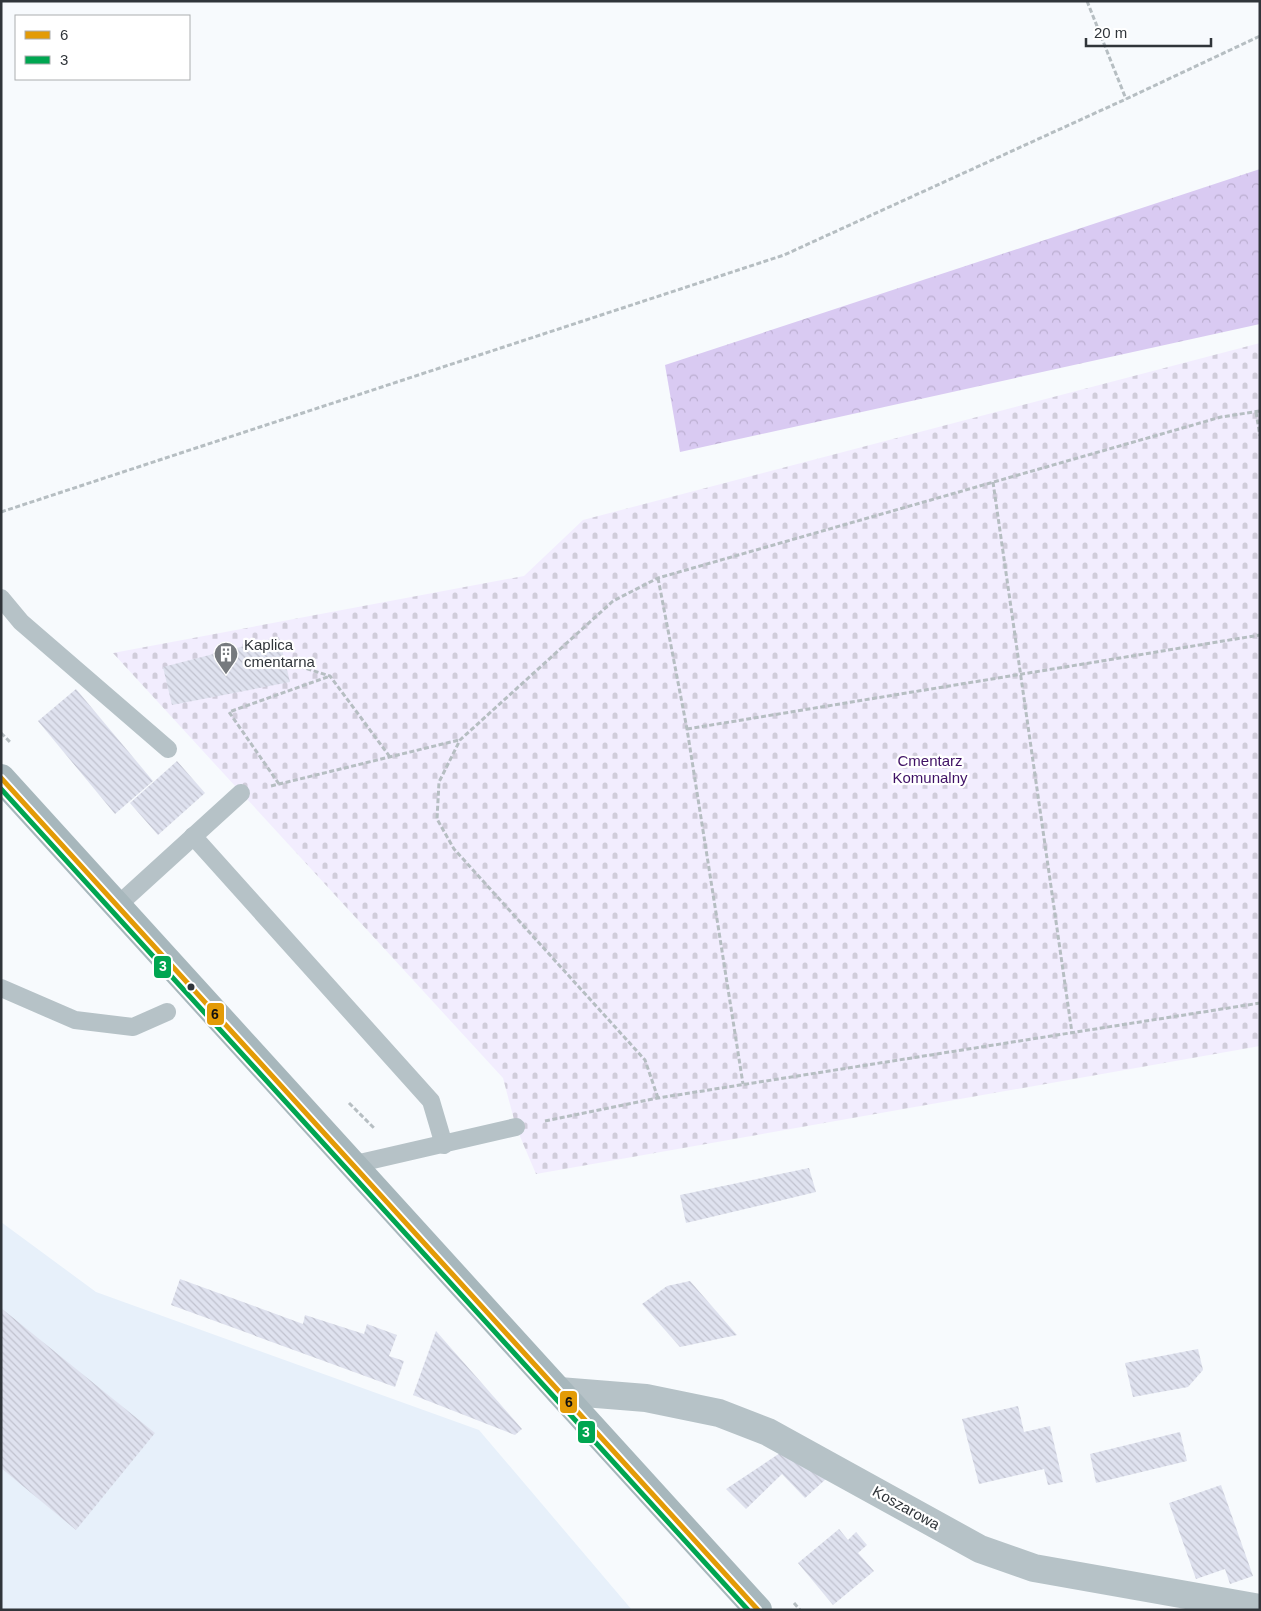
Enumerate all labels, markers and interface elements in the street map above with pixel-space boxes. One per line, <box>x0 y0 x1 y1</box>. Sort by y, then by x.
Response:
legend <box>15 15 190 80</box>
scale bar <box>1086 15 1211 47</box>
text: 20 m <box>1094 24 1127 41</box>
text: 6 <box>60 26 68 43</box>
text: 3 <box>60 51 68 68</box>
place label: Kaplica cmentarna <box>244 636 316 670</box>
building icon: Kaplica cmentarna <box>213 641 239 675</box>
park label: Cmentarz Komunalny <box>892 752 968 786</box>
line badge: 3 <box>153 955 172 979</box>
text: 3 <box>159 958 167 974</box>
unlabelled marker <box>186 982 196 992</box>
line badge: 6 <box>206 1002 225 1026</box>
text: 6 <box>211 1006 219 1022</box>
line badge: 6 <box>559 1390 578 1414</box>
text: 6 <box>565 1394 573 1410</box>
line badge: 3 <box>577 1420 596 1444</box>
text: 3 <box>582 1424 590 1440</box>
street label: Koszarowa <box>870 1482 943 1533</box>

